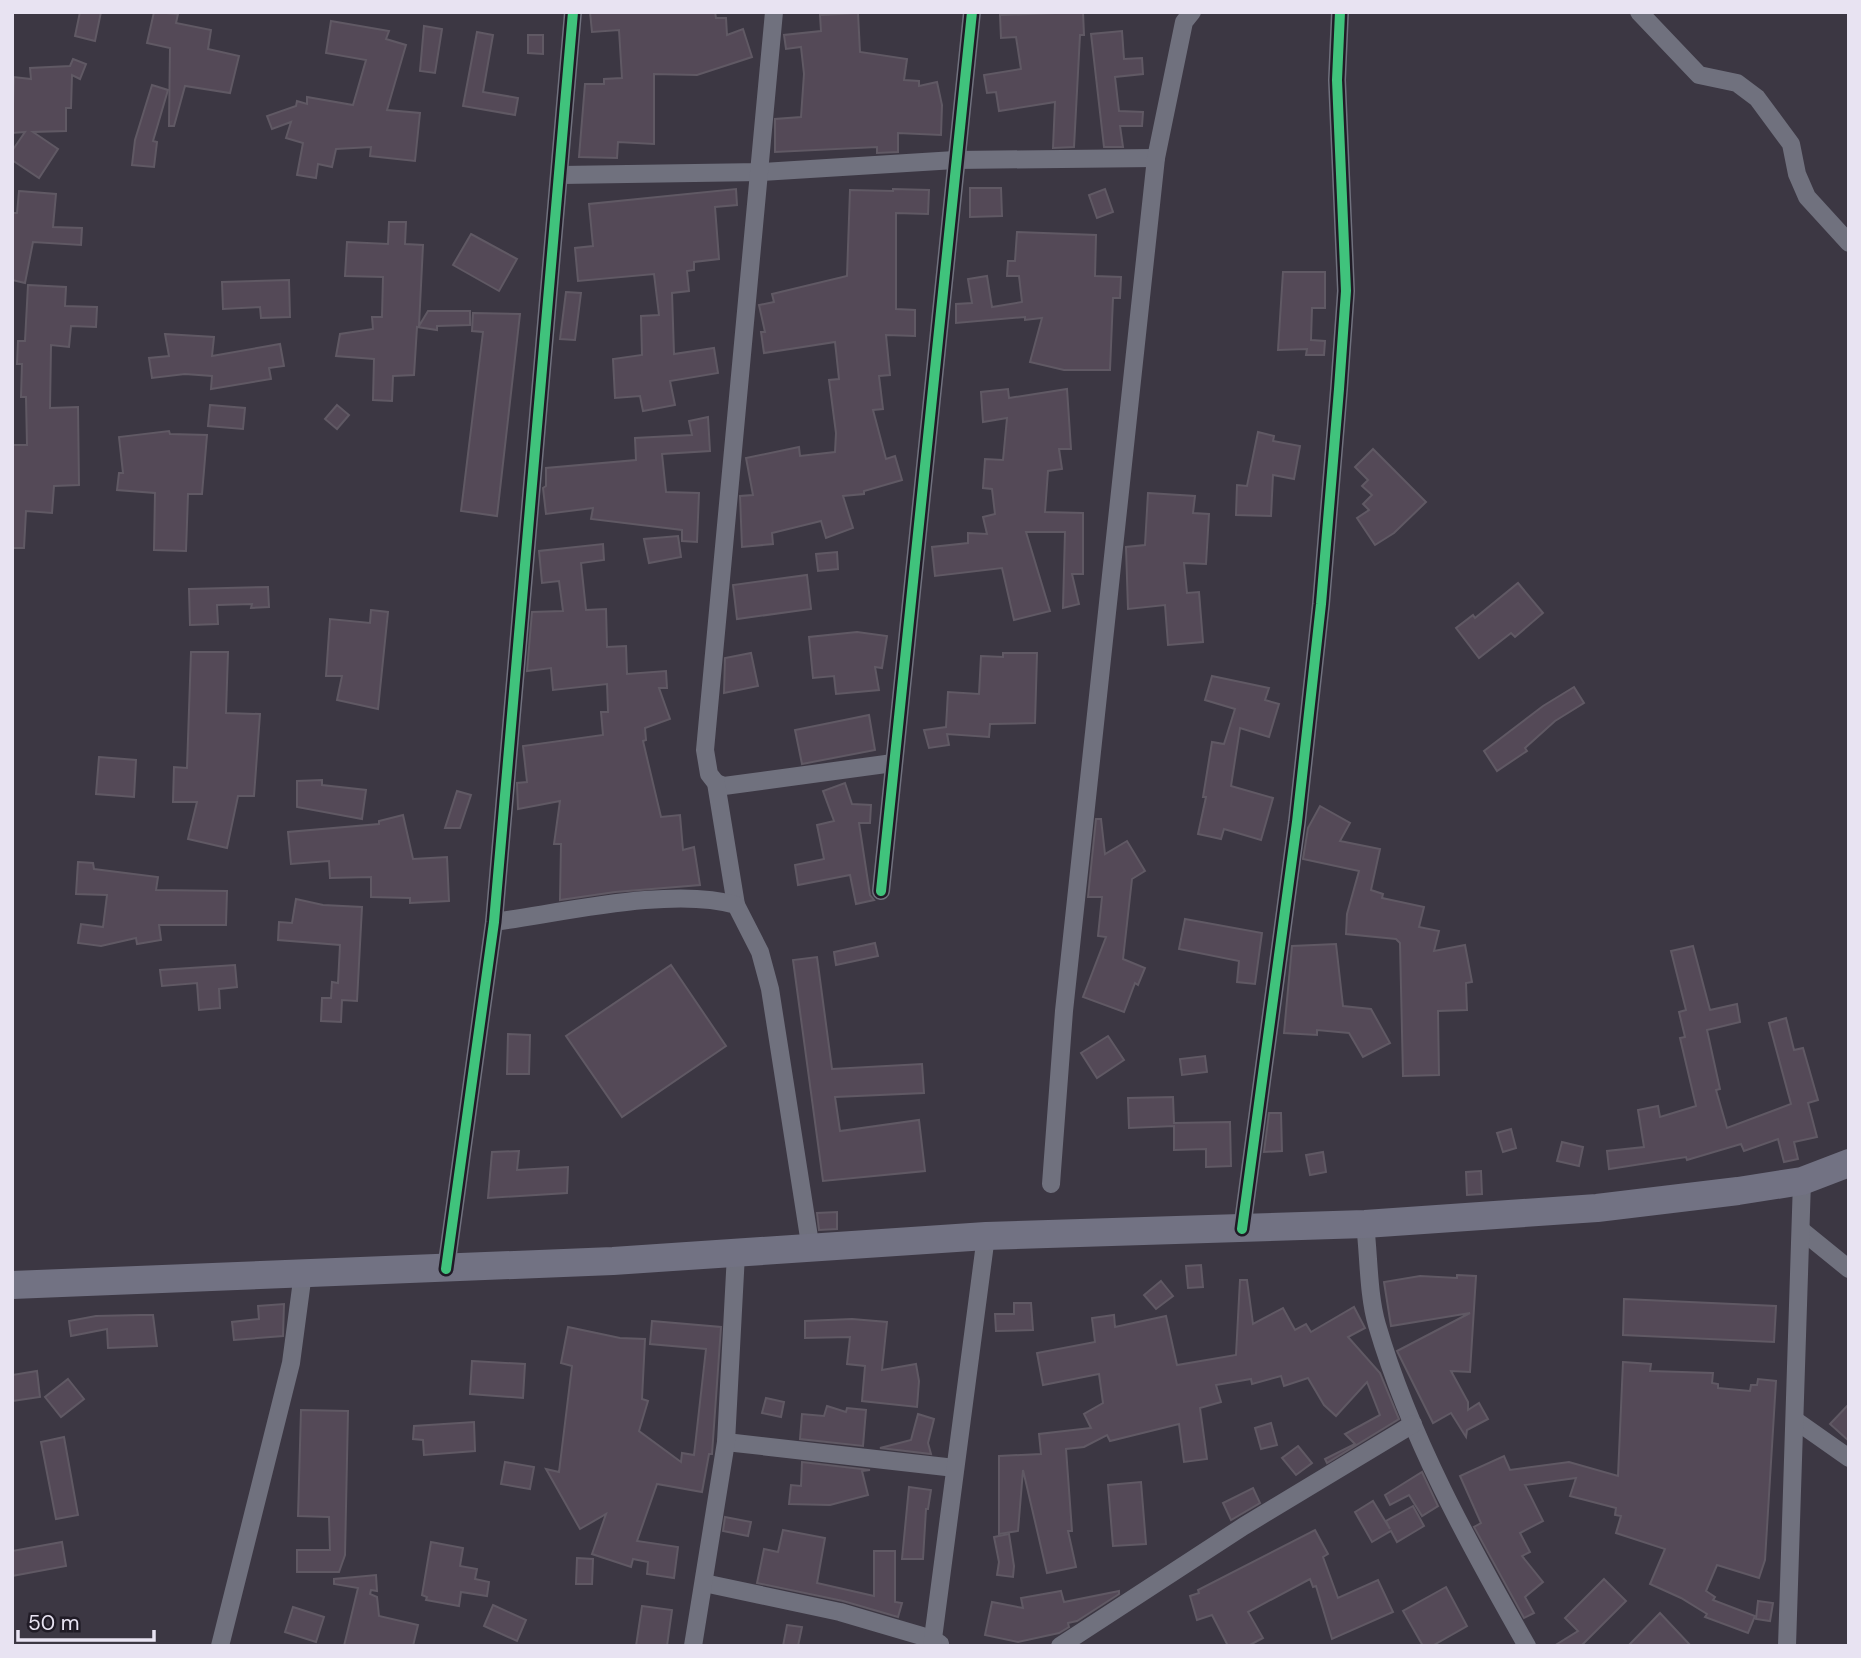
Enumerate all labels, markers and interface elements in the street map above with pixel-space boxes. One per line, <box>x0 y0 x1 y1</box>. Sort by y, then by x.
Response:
scale bar <box>18 1598 154 1642</box>
text: 50 m <box>28 1609 79 1637</box>

